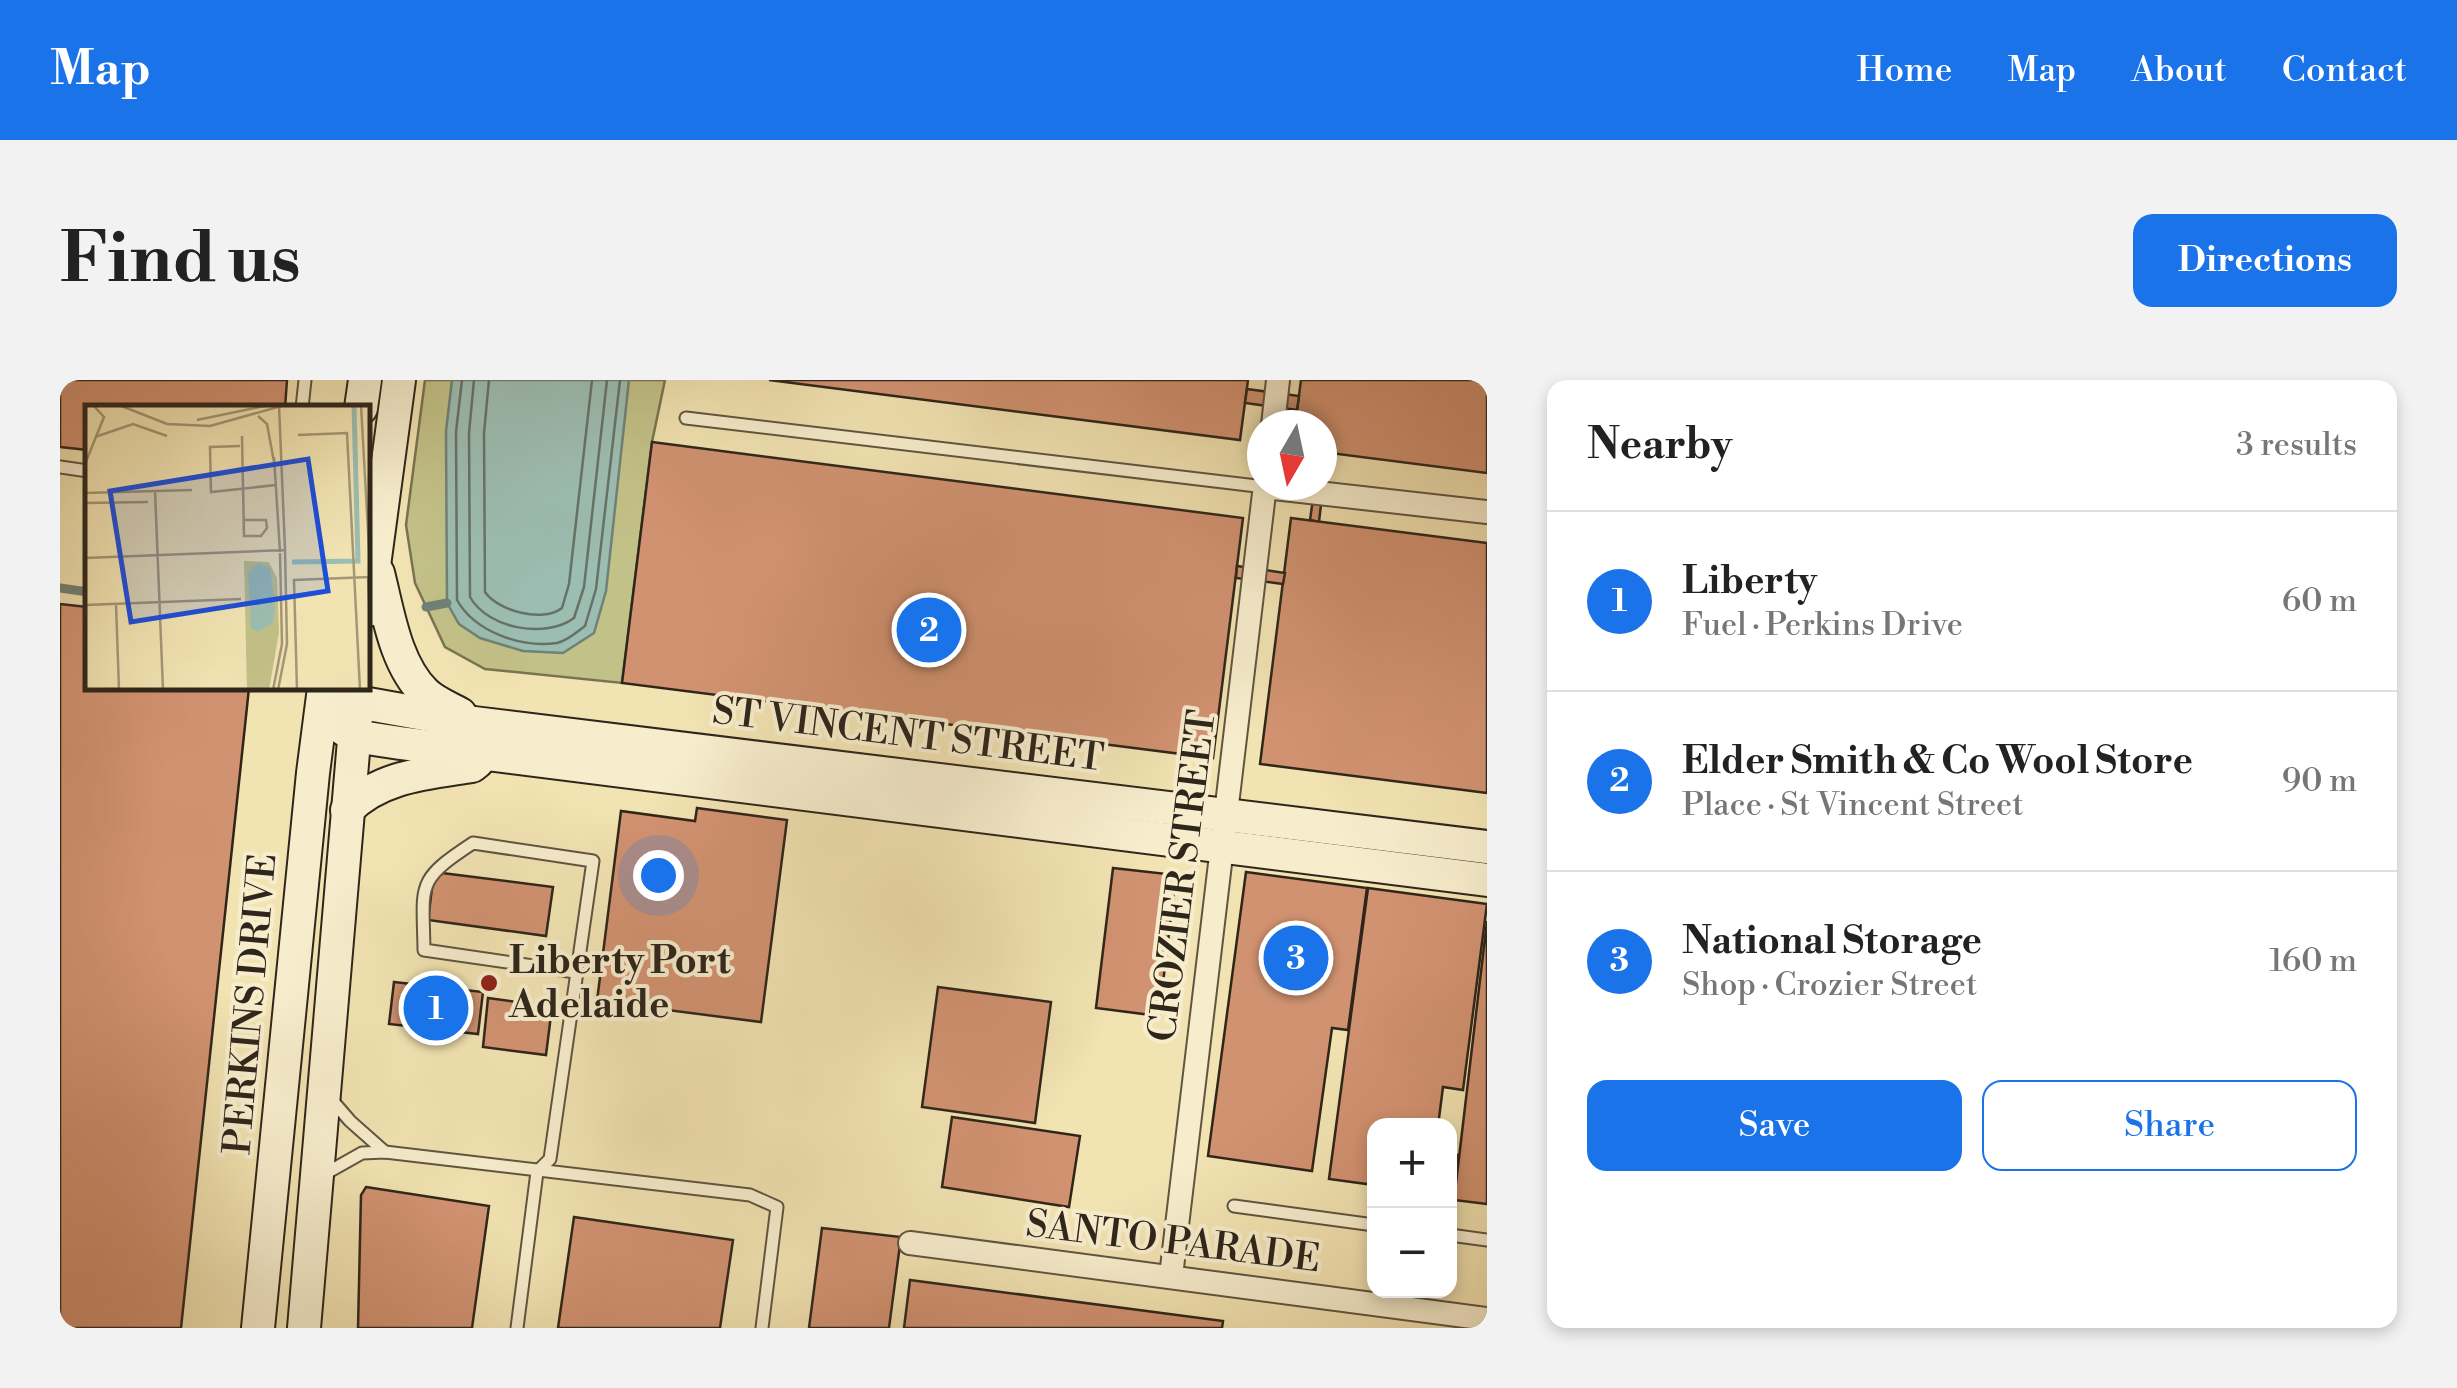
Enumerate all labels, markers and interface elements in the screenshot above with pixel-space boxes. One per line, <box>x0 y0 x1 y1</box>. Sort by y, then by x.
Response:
text: Map <box>50 40 151 100</box>
text: Home <box>1856 49 1952 92</box>
text: Map <box>2007 49 2076 92</box>
text: About <box>2131 49 2227 92</box>
text: Contact <box>2282 49 2407 92</box>
button: Directions <box>2133 214 2397 307</box>
text: Find us <box>60 216 301 304</box>
inset map <box>85 405 370 690</box>
north arrow <box>1247 410 1337 500</box>
text: Nearby <box>1587 419 1732 472</box>
text: 3 results <box>2236 425 2357 465</box>
text: Liberty <box>1682 558 1817 605</box>
text: 1 <box>1612 581 1627 621</box>
text: 60 m <box>2282 581 2357 621</box>
pin: 2 <box>896 592 962 668</box>
text: Fuel · Perkins Drive <box>1682 605 1963 645</box>
street label: ST VINCENT STREET <box>710 688 1106 782</box>
street label: CROZIER STREET <box>1139 707 1227 1045</box>
text: Elder Smith & Co Wool Store <box>1682 738 2193 785</box>
text: 2 <box>1609 761 1630 801</box>
text: 90 m <box>2282 761 2357 801</box>
text: Place · St Vincent Street <box>1682 785 2024 825</box>
your location <box>633 850 684 901</box>
street label: PERKINS DRIVE <box>214 851 288 1157</box>
text: National Storage <box>1682 918 1982 965</box>
pin: 3 <box>1264 920 1328 996</box>
place label: Liberty Port Adelaide <box>508 938 731 1029</box>
text: 3 <box>1610 941 1629 981</box>
text: 160 m <box>2269 941 2357 981</box>
text: Shop · Crozier Street <box>1682 965 1977 1005</box>
pin: 1 <box>404 970 468 1046</box>
marker: Liberty Port Adelaide <box>478 972 500 994</box>
button: Save <box>1587 1080 1962 1171</box>
button: Share <box>1982 1080 2357 1171</box>
map controls <box>1367 1118 1457 1298</box>
button: + <box>1367 1118 1457 1208</box>
street label: SANTO PARADE <box>1023 1201 1323 1283</box>
button: − <box>1367 1208 1457 1298</box>

